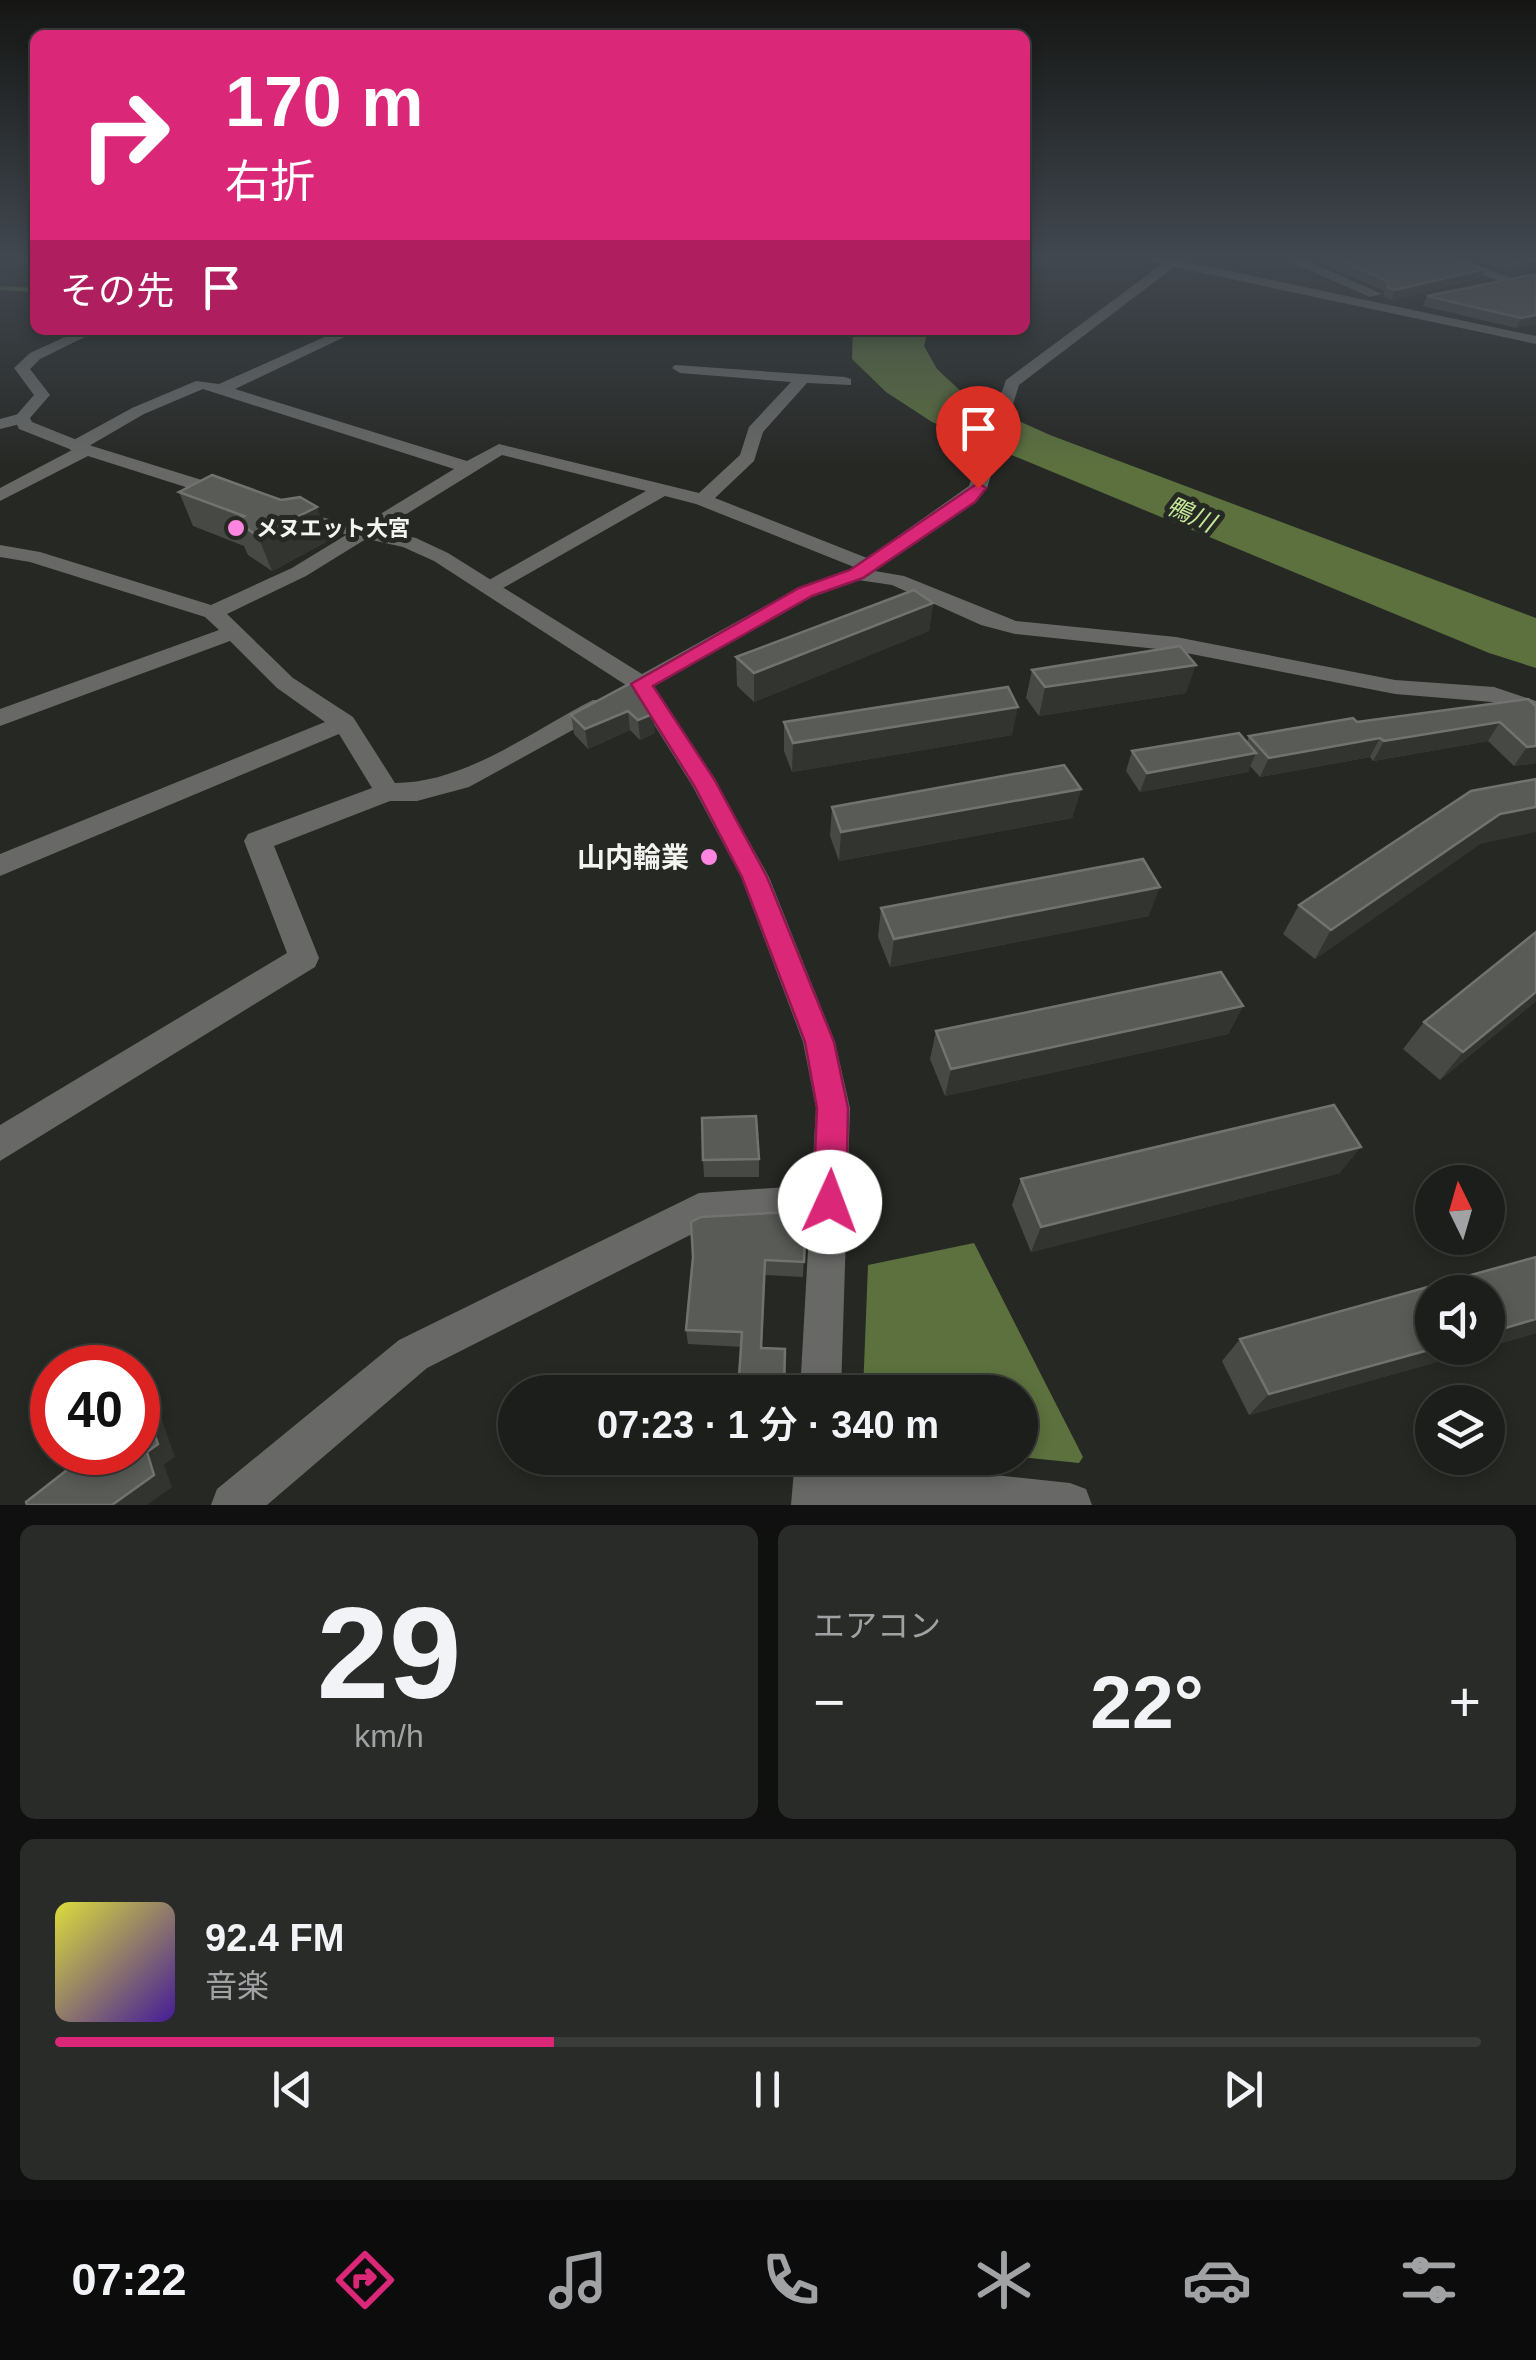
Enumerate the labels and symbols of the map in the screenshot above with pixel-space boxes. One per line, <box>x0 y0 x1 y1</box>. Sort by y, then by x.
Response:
pin <box>936 386 1021 489</box>
water label: 鴨川 <box>1162 491 1222 538</box>
place label: メヌエット大宮 <box>256 516 410 541</box>
marker: メヌエット大宮 <box>225 517 247 539</box>
place label: 山内輪業 <box>577 842 689 873</box>
marker: 山内輪業 <box>698 846 720 868</box>
position arrow <box>778 1150 882 1254</box>
north arrow <box>1415 1165 1505 1255</box>
speed limit sign: 40 <box>30 1345 160 1475</box>

